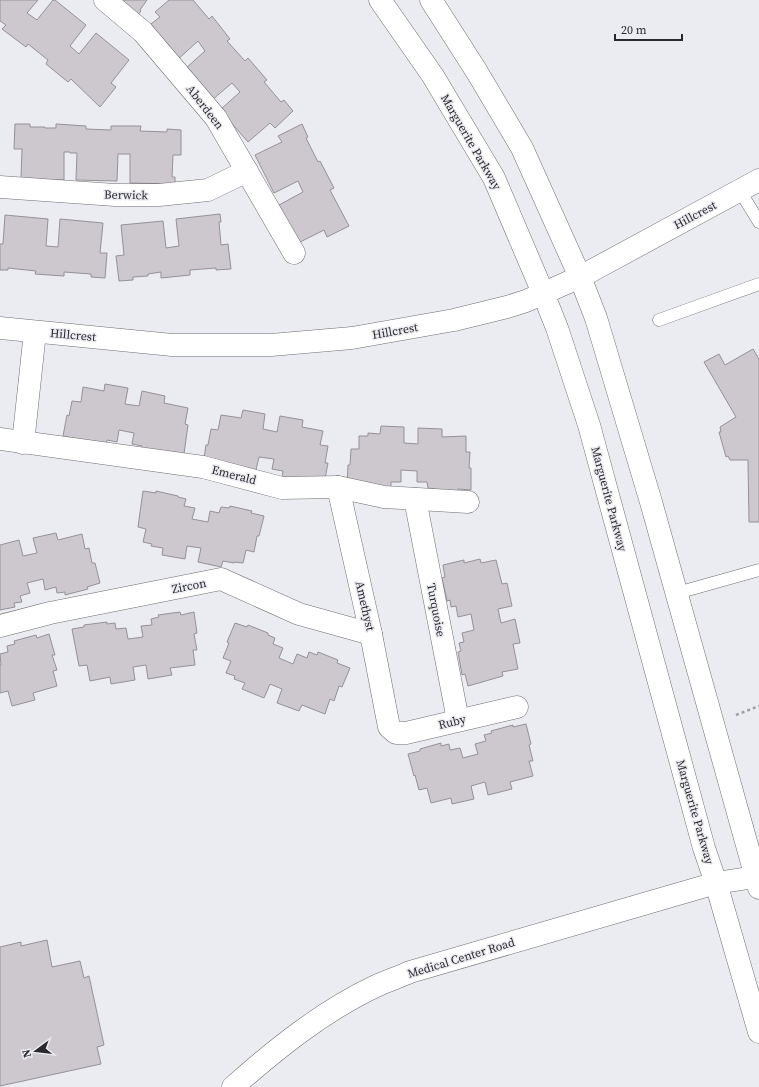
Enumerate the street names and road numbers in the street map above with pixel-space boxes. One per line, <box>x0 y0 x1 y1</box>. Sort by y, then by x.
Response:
street label: Aberdeen <box>183 81 227 133</box>
street label: Marguerite Parkway <box>437 91 505 194</box>
street label: Berwick <box>104 187 149 203</box>
street label: Hillcrest <box>671 197 719 233</box>
street label: Hillcrest <box>371 319 419 343</box>
street label: Hillcrest <box>49 325 97 345</box>
street label: Marguerite Parkway <box>587 445 631 554</box>
street label: Emerald <box>210 462 258 488</box>
street label: Zircon <box>170 575 208 597</box>
street label: Amethyst <box>351 579 379 633</box>
street label: Turquoise <box>423 582 449 638</box>
street label: Ruby <box>437 711 468 733</box>
street label: Marguerite Parkway <box>672 758 718 867</box>
street label: Medical Center Road <box>405 934 517 982</box>

